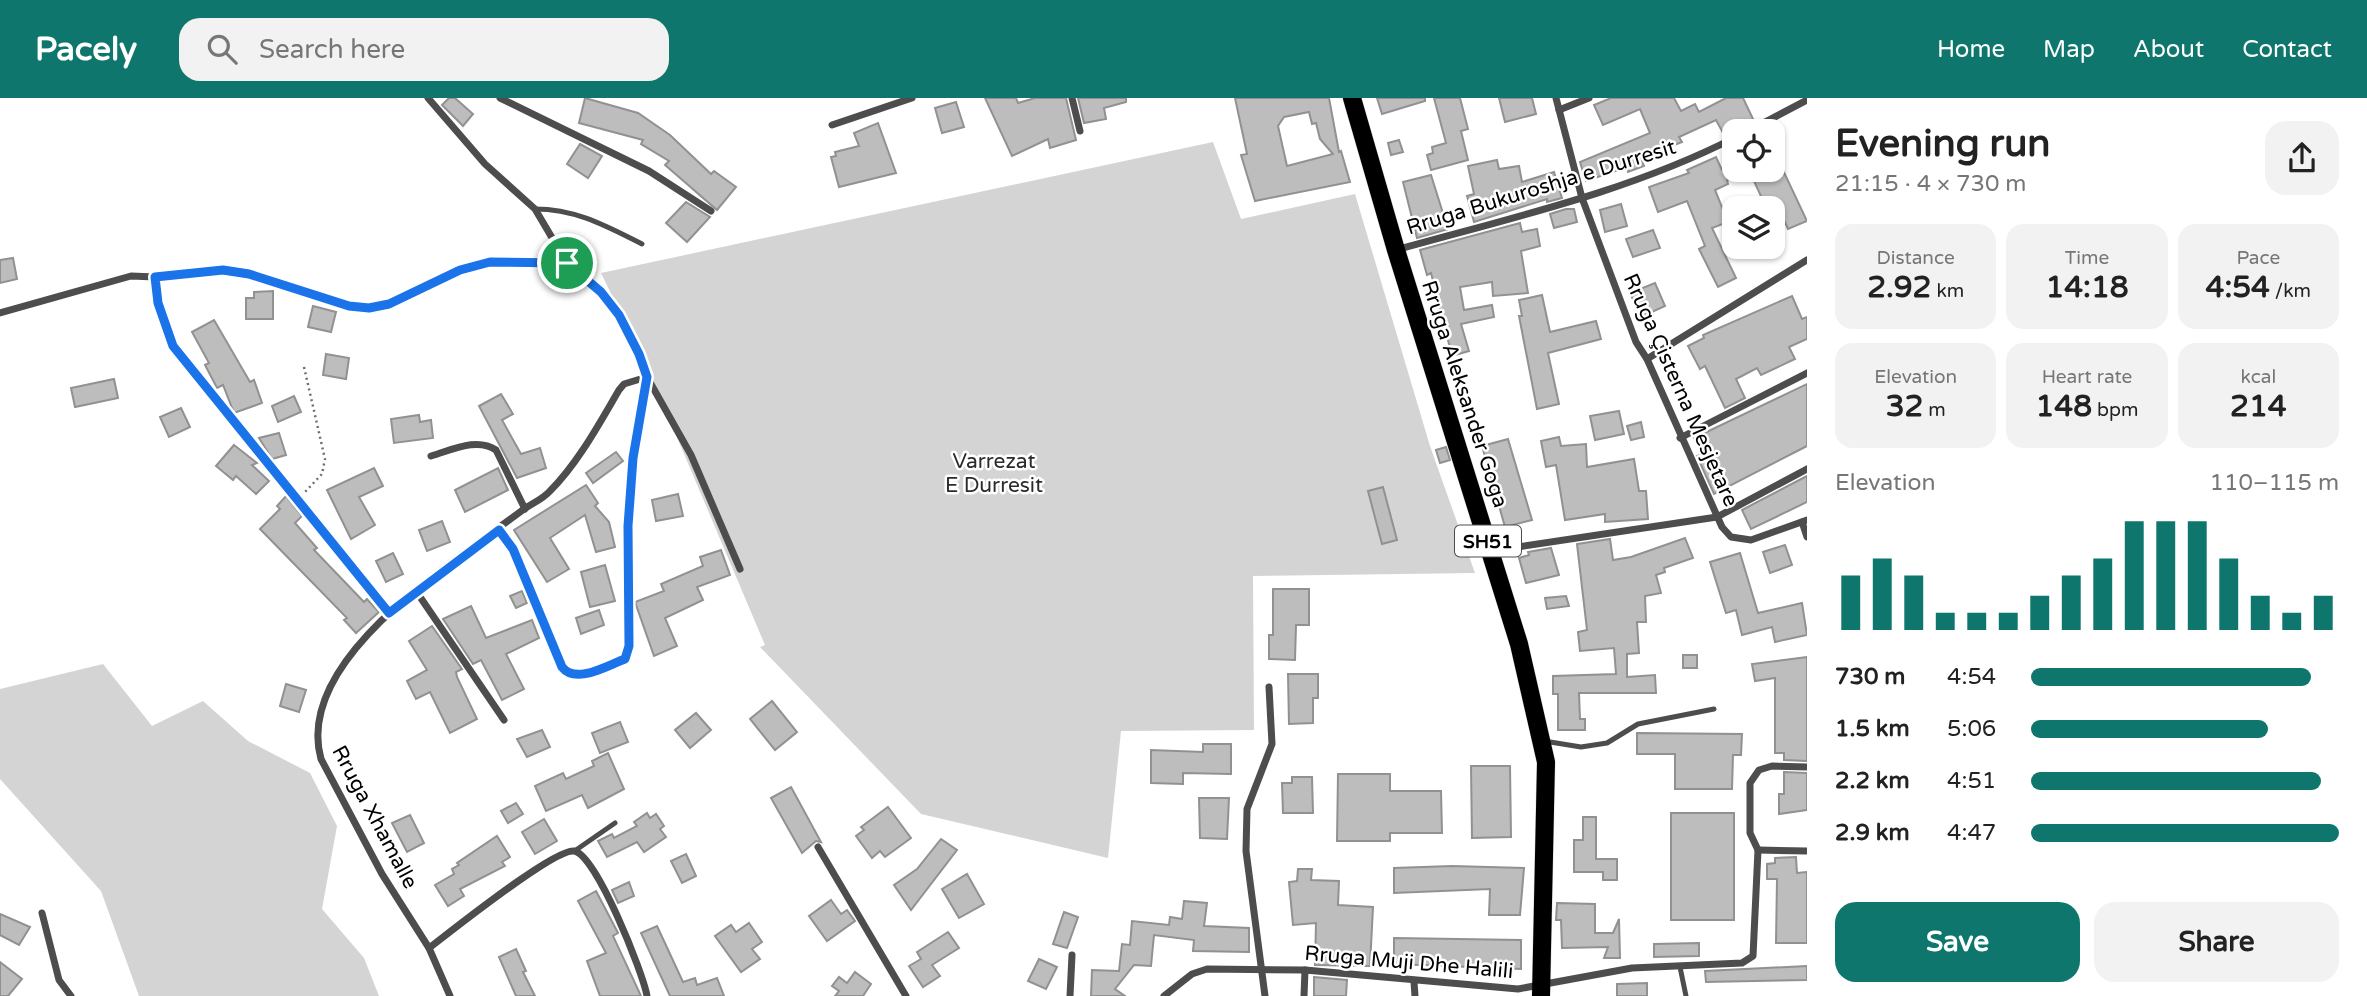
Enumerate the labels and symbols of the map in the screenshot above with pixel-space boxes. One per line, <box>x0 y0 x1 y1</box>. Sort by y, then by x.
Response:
street label: Rruga Bukuroshja e Durresit <box>1403 135 1679 240</box>
pin <box>537 233 597 293</box>
street label: Rruga Çisterna Mesjetare <box>1618 270 1743 511</box>
street label: Rruga Aleksander Goga <box>1416 277 1513 511</box>
park label: Varrezat E Durresit <box>945 449 1043 498</box>
road number: SH51 <box>1455 526 1521 556</box>
street label: Rruga Xhamalle <box>326 741 423 893</box>
street label: Rruga Muji Dhe Halili <box>1304 941 1514 984</box>

